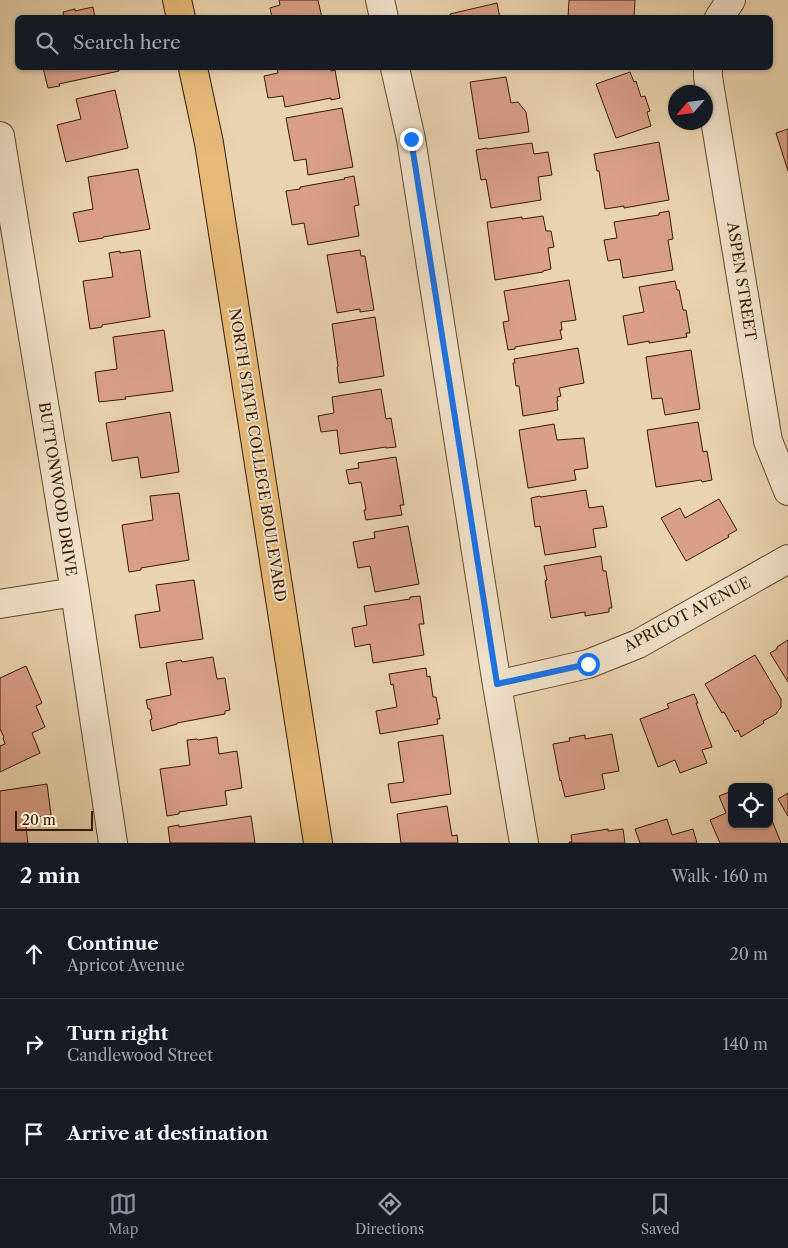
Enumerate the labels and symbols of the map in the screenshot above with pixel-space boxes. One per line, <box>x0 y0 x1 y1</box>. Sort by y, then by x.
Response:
north arrow <box>668 85 713 130</box>
route end <box>400 128 423 151</box>
street label: ASPEN STREET <box>723 219 761 342</box>
street label: NORTH STATE COLLEGE BOULEVARD <box>225 307 291 603</box>
street label: BUTTONWOOD DRIVE <box>35 401 81 577</box>
street label: APRICOT AVENUE <box>619 573 754 656</box>
route start <box>577 653 600 676</box>
scale bar <box>15 808 92 831</box>

